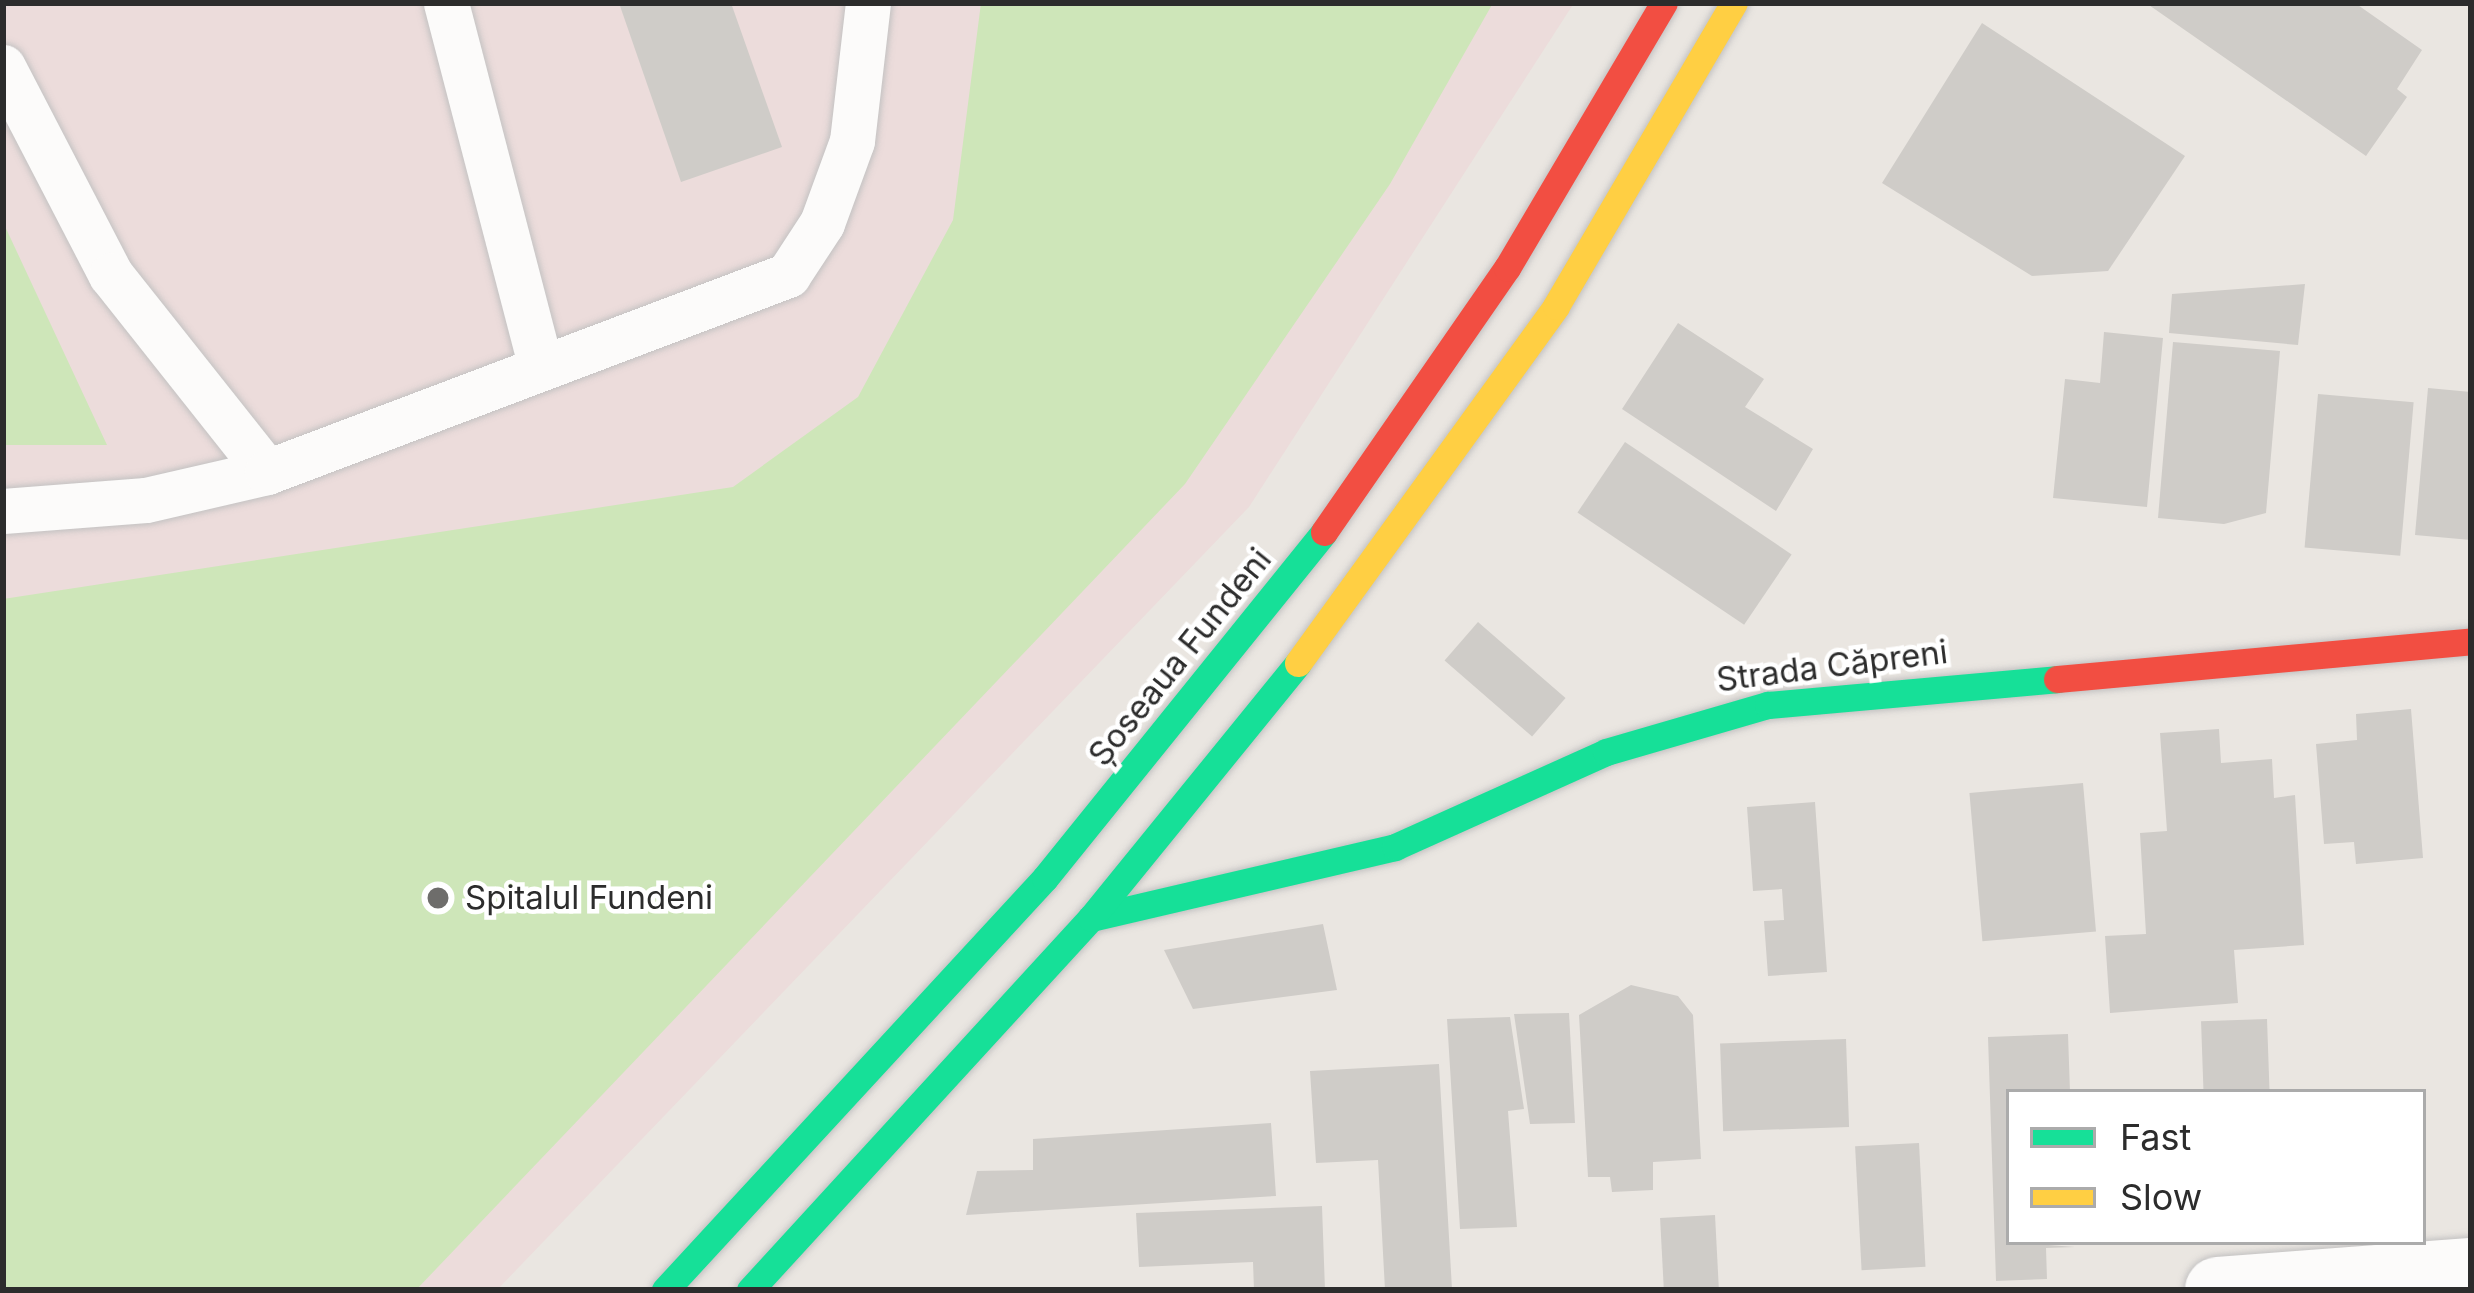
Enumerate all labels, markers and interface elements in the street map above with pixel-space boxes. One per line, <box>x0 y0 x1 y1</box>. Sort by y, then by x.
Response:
street label: Șoseaua Fundeni <box>1080 540 1280 774</box>
street label: Strada Căpreni <box>1714 632 1950 700</box>
place label: Spitalul Fundeni <box>465 878 713 918</box>
marker: Spitalul Fundeni <box>422 882 454 914</box>
legend <box>2006 1089 2426 1245</box>
text: Fast <box>2120 1115 2191 1159</box>
text: Slow <box>2120 1175 2202 1219</box>

